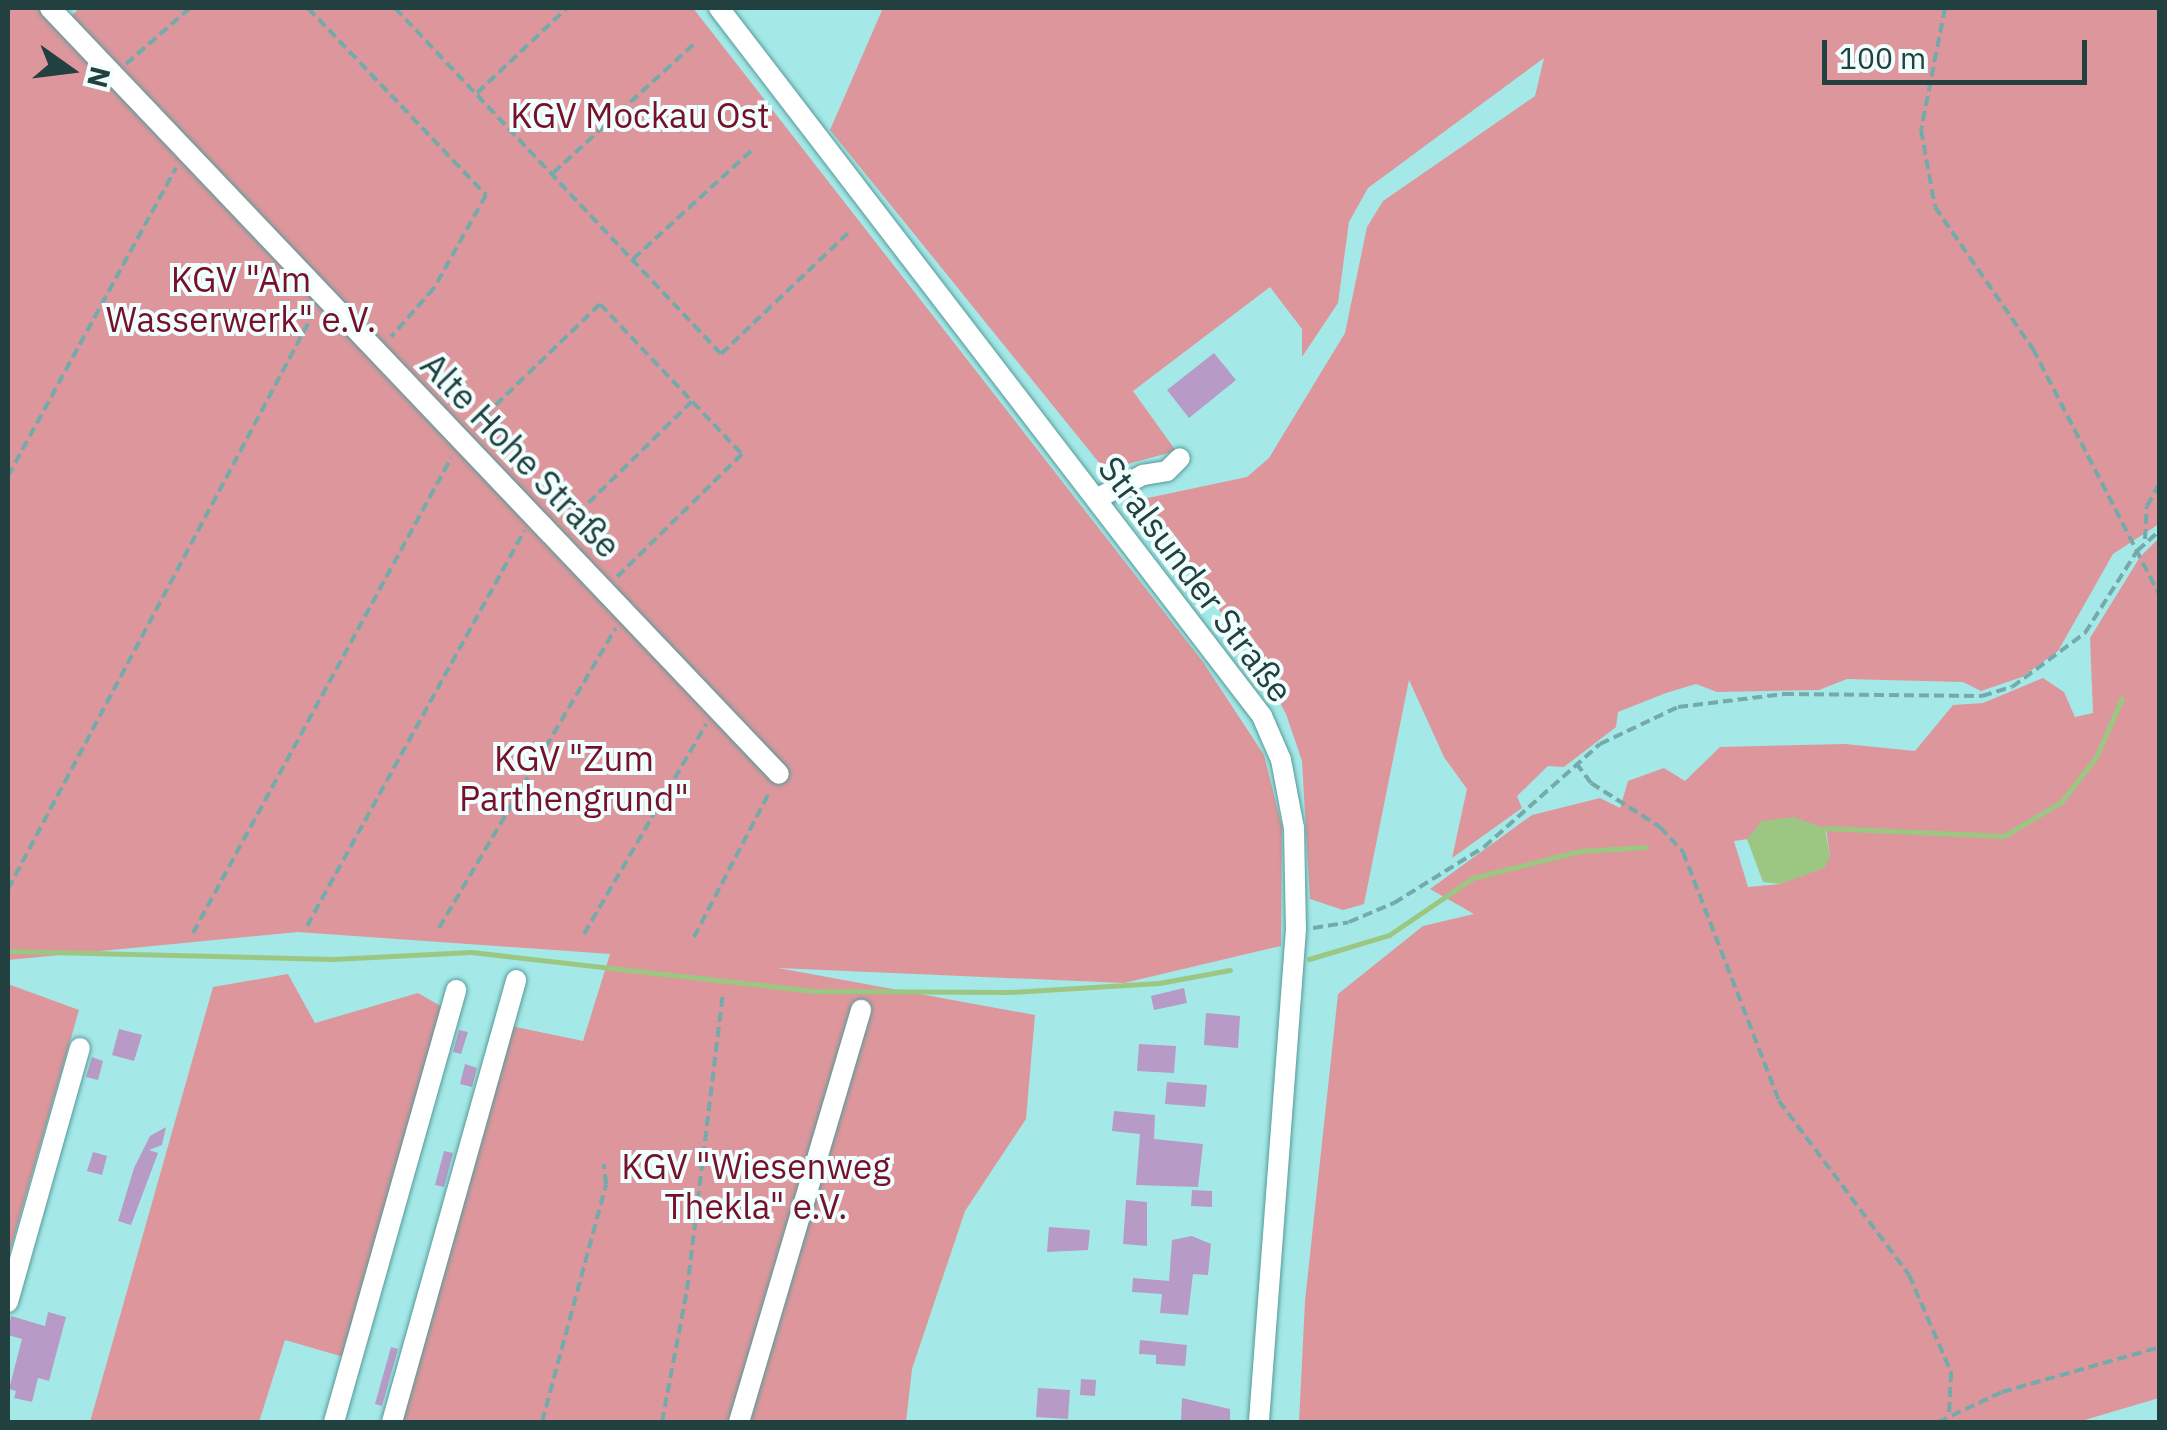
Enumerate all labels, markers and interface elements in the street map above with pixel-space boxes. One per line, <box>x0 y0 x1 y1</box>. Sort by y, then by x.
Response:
north arrow <box>20 20 120 120</box>
scale bar <box>1827 20 2092 82</box>
text: 100 m <box>1839 38 1926 77</box>
text: N <box>79 63 120 92</box>
park label: KGV Mockau Ost <box>510 94 770 136</box>
park label: KGV "Am Wasserwerk" e.V. <box>106 258 376 340</box>
street label: Alte Hohe Straße <box>413 344 629 566</box>
street label: Stralsunder Straße <box>1090 448 1302 710</box>
park label: KGV "Zum Parthengrund" <box>459 737 689 819</box>
park label: KGV "Wiesenweg Thekla" e.V. <box>621 1145 891 1227</box>

